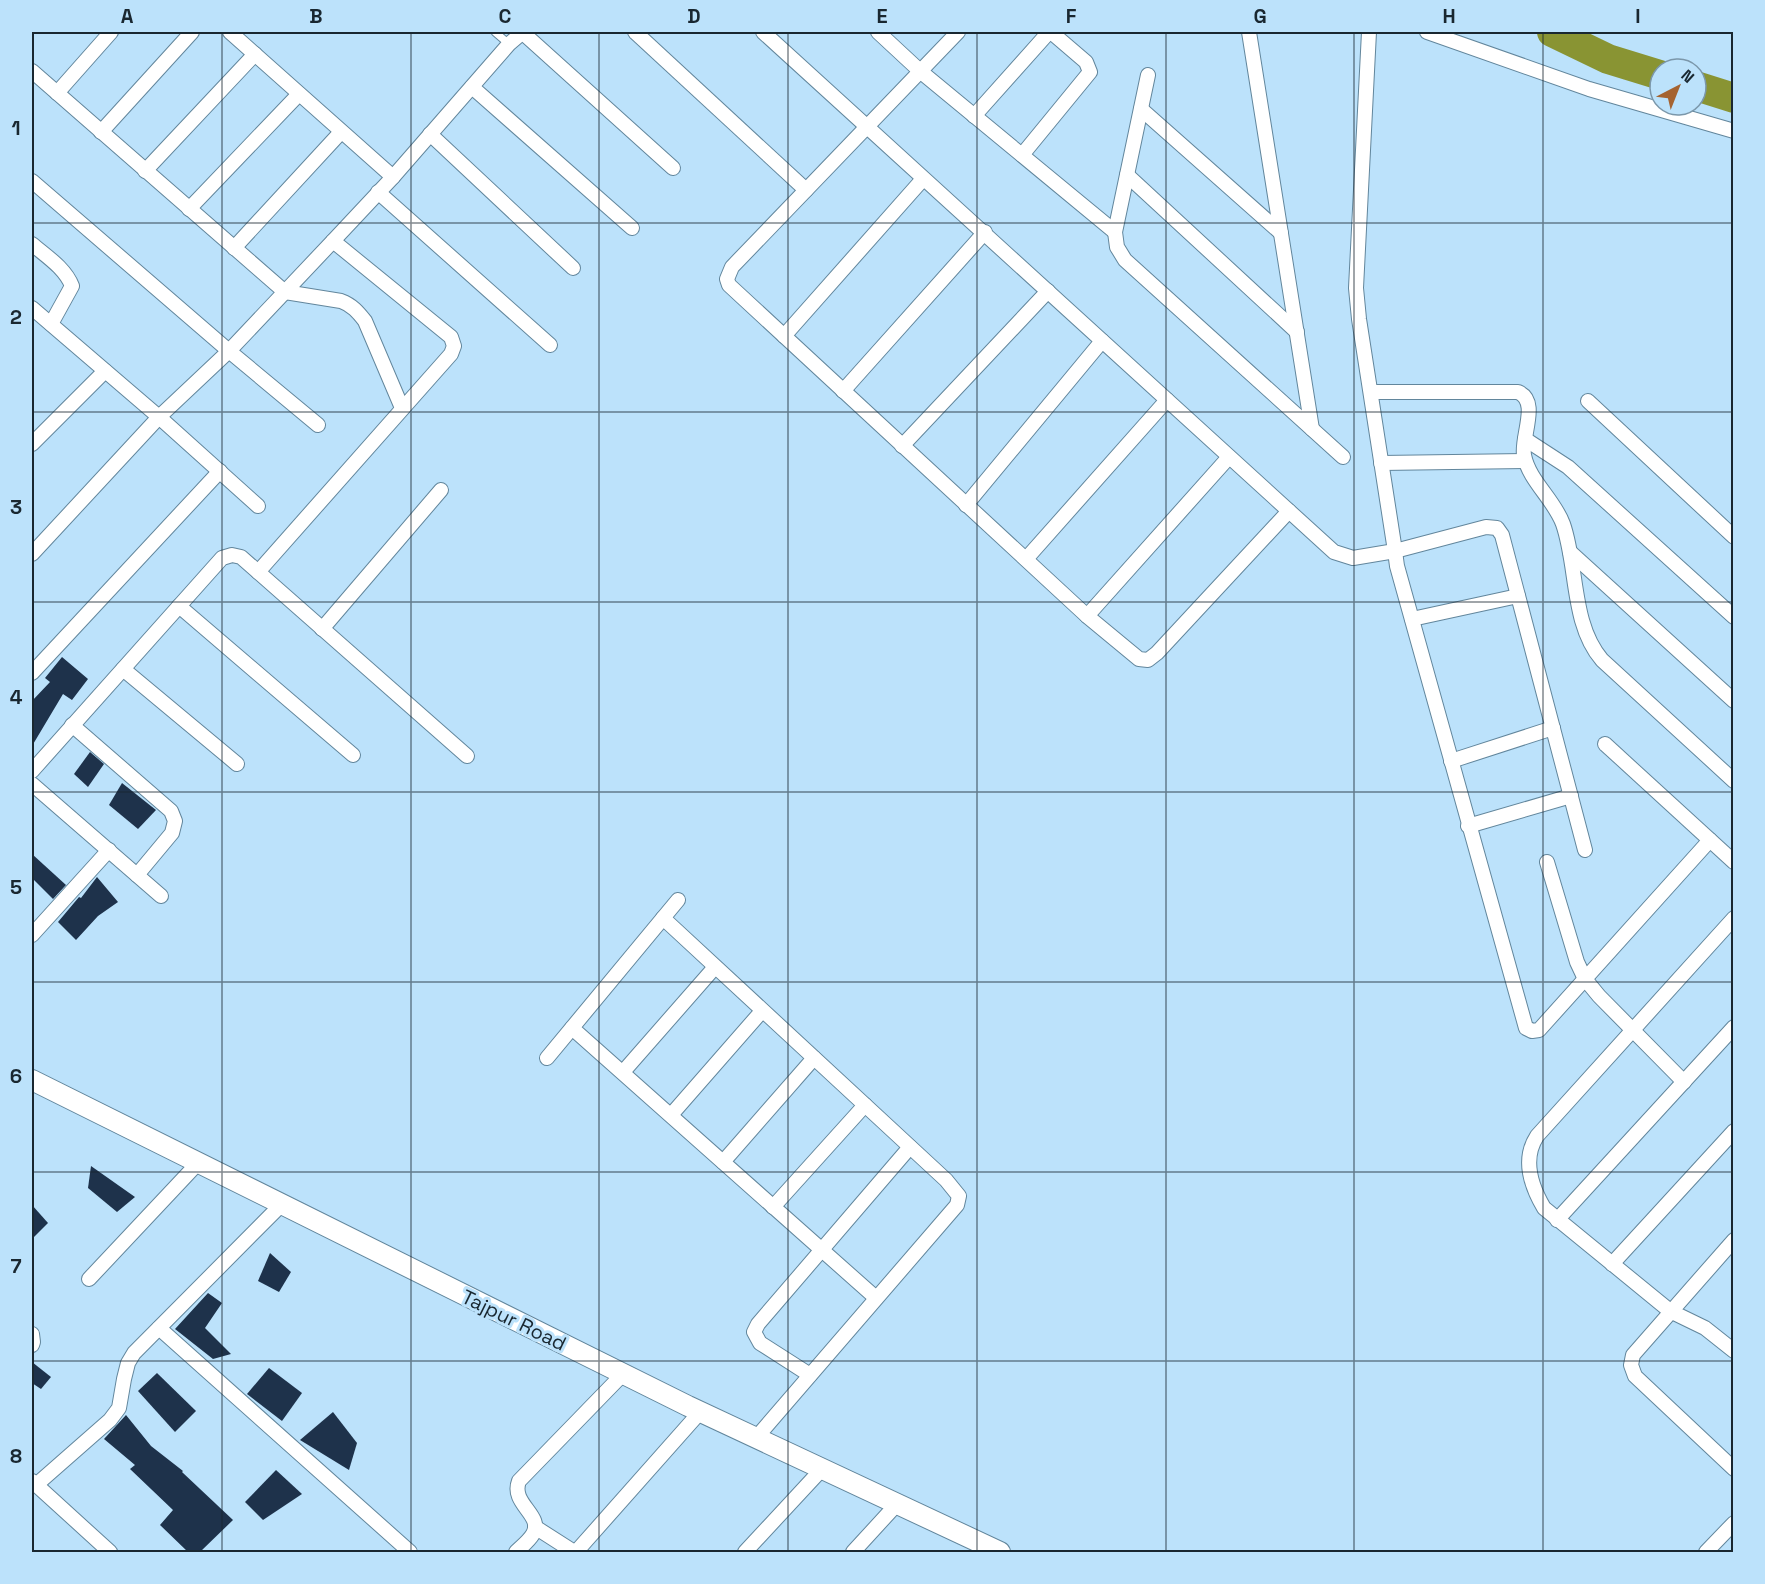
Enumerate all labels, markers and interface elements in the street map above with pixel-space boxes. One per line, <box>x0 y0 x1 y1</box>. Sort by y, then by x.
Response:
text: A <box>121 3 134 29</box>
text: B <box>309 3 323 29</box>
text: C <box>499 3 512 29</box>
text: D <box>687 3 701 29</box>
text: E <box>876 3 888 29</box>
text: F <box>1066 3 1077 29</box>
text: G <box>1253 3 1267 29</box>
text: H <box>1442 3 1456 29</box>
text: I <box>1635 3 1641 29</box>
north arrow <box>1648 57 1708 117</box>
text: N <box>1677 65 1699 88</box>
text: 1 <box>11 115 21 141</box>
text: 2 <box>10 304 22 330</box>
text: 3 <box>10 494 22 520</box>
text: 4 <box>10 684 23 710</box>
text: 5 <box>10 874 22 900</box>
text: 6 <box>10 1063 22 1089</box>
text: 7 <box>10 1253 22 1279</box>
street label: Tajpur Road <box>457 1283 571 1357</box>
text: 8 <box>10 1443 22 1469</box>

